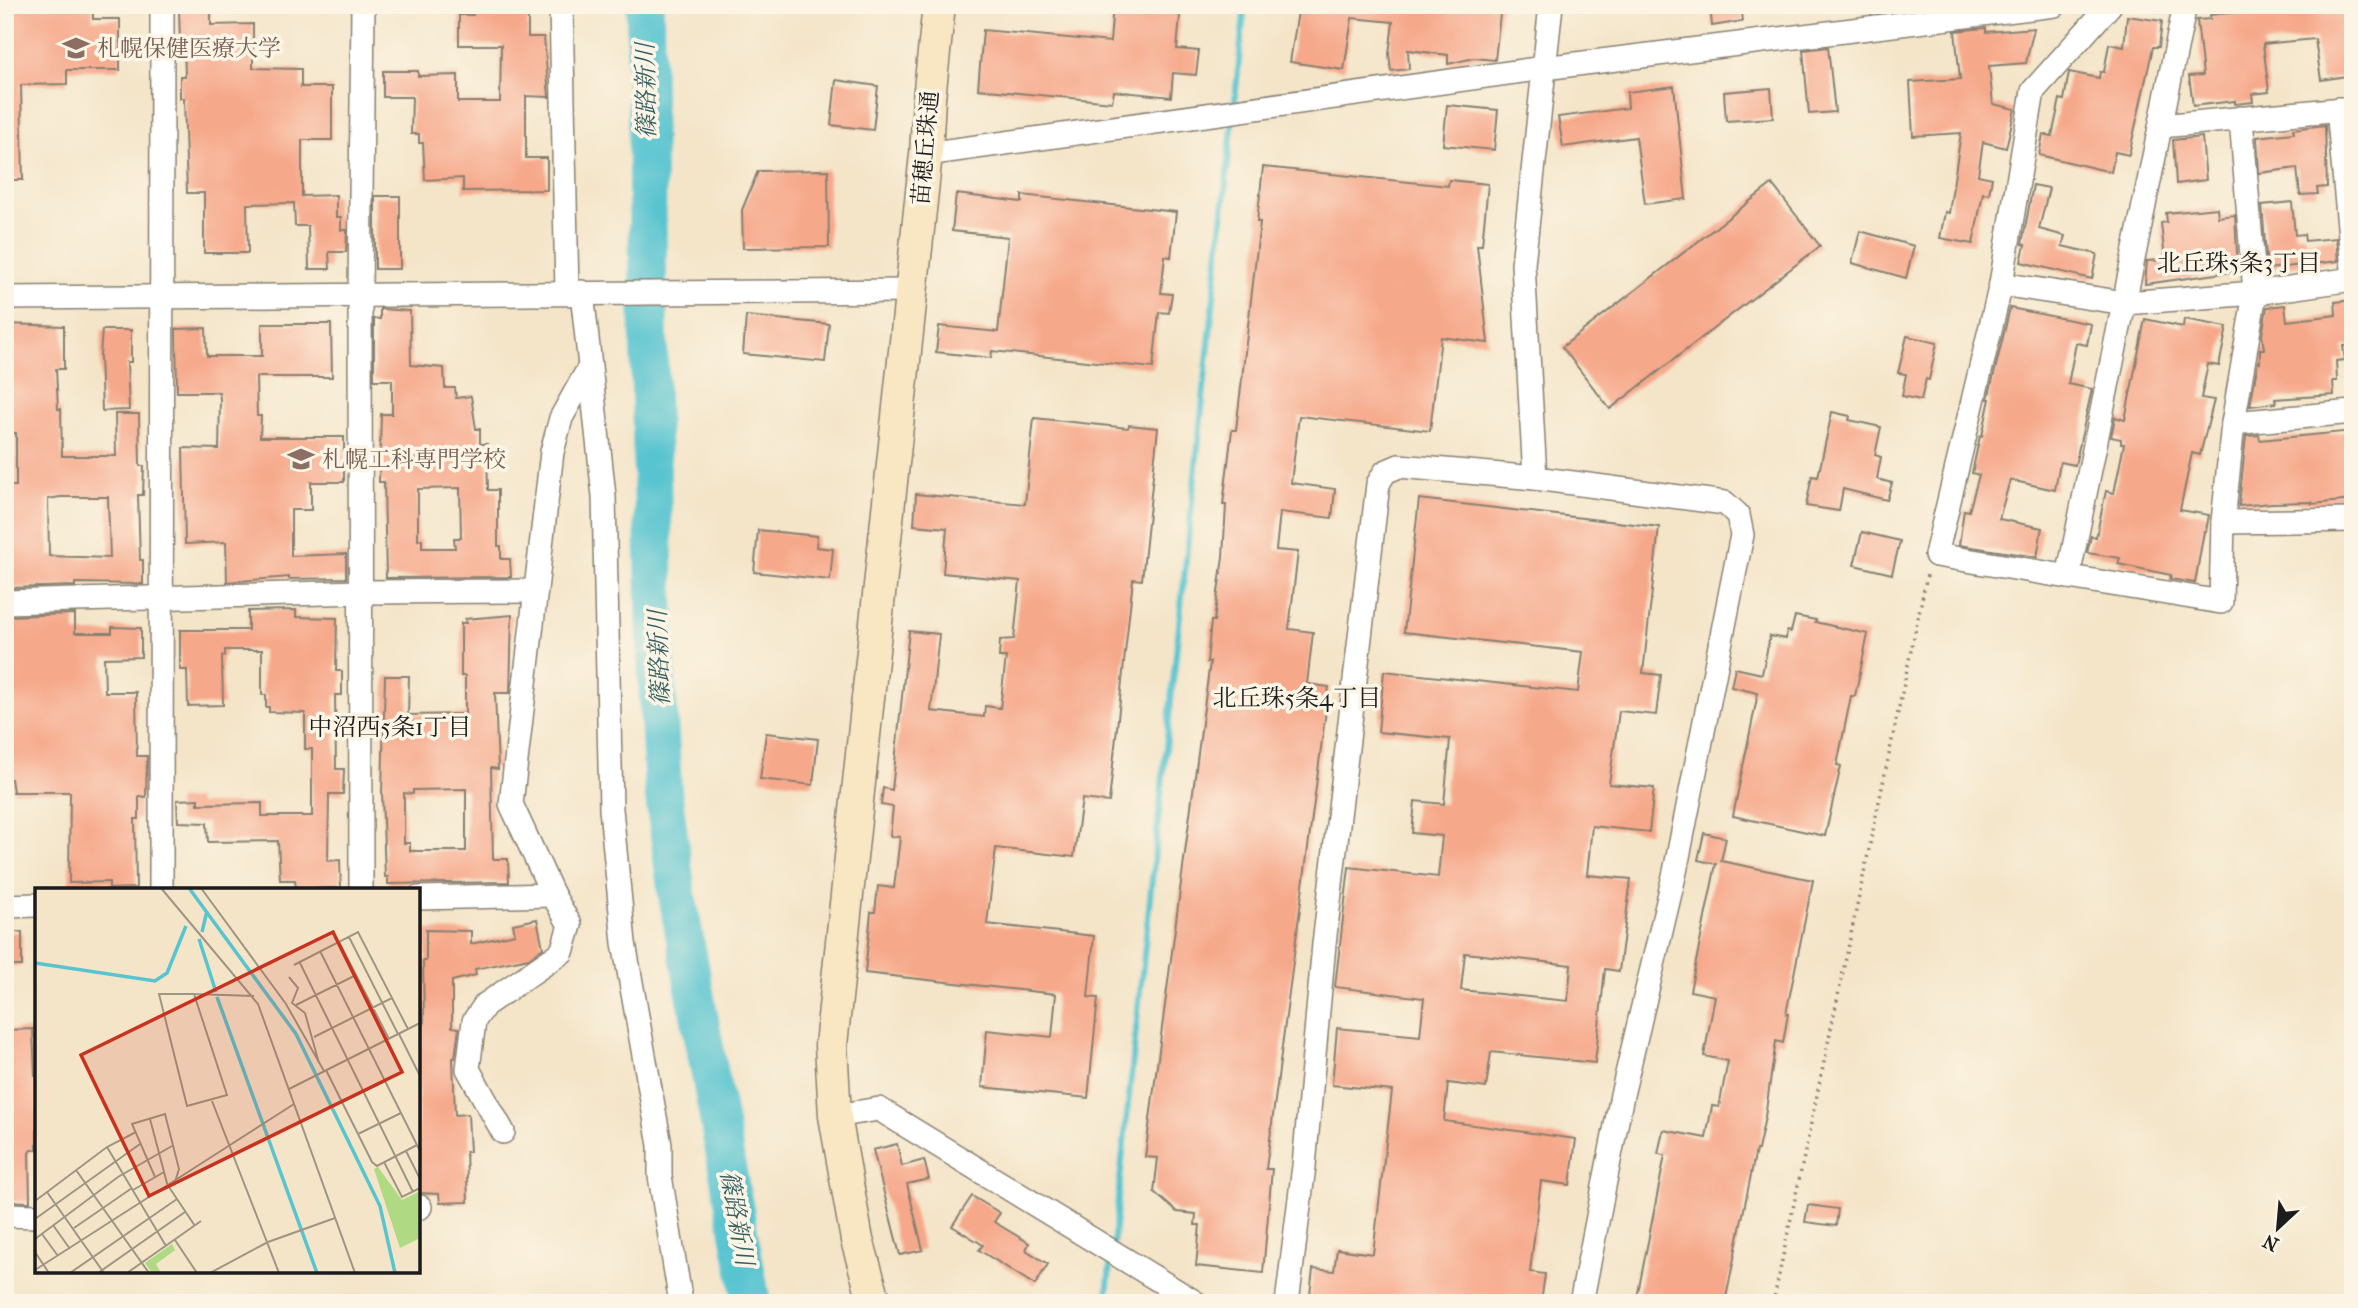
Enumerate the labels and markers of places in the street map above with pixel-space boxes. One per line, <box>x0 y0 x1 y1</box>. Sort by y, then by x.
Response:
school or university icon: 札幌保健医療大学 <box>61 33 91 63</box>
place label: 札幌保健医療大学 <box>97 35 281 62</box>
school or university icon: 札幌工科専門学校 <box>286 444 316 474</box>
place label: 札幌工科専門学校 <box>322 446 506 473</box>

